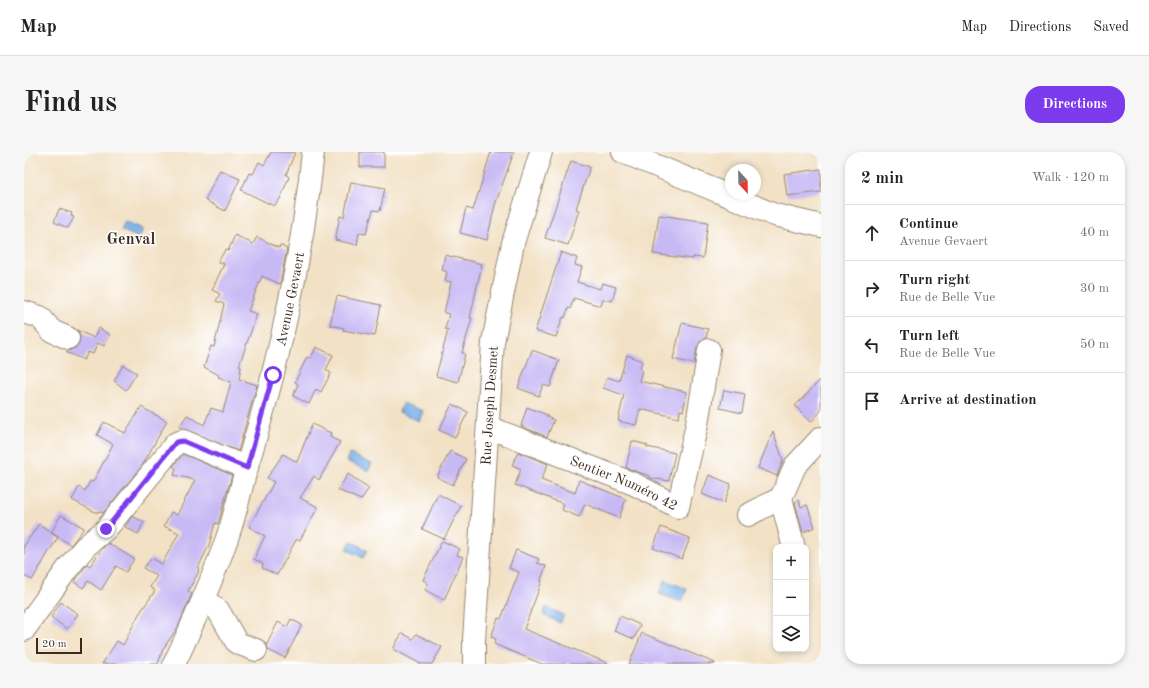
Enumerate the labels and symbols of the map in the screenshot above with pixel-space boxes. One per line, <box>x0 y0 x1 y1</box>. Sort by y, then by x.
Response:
north arrow <box>725 164 761 200</box>
district label: Genval <box>107 232 155 248</box>
street label: Avenue Gevaert <box>274 251 307 348</box>
street label: Rue Joseph Desmet <box>479 345 501 466</box>
route start <box>264 366 282 384</box>
street label: Sentier Numéro 42 <box>568 454 680 514</box>
route end <box>97 520 115 538</box>
scale bar <box>36 636 82 655</box>

